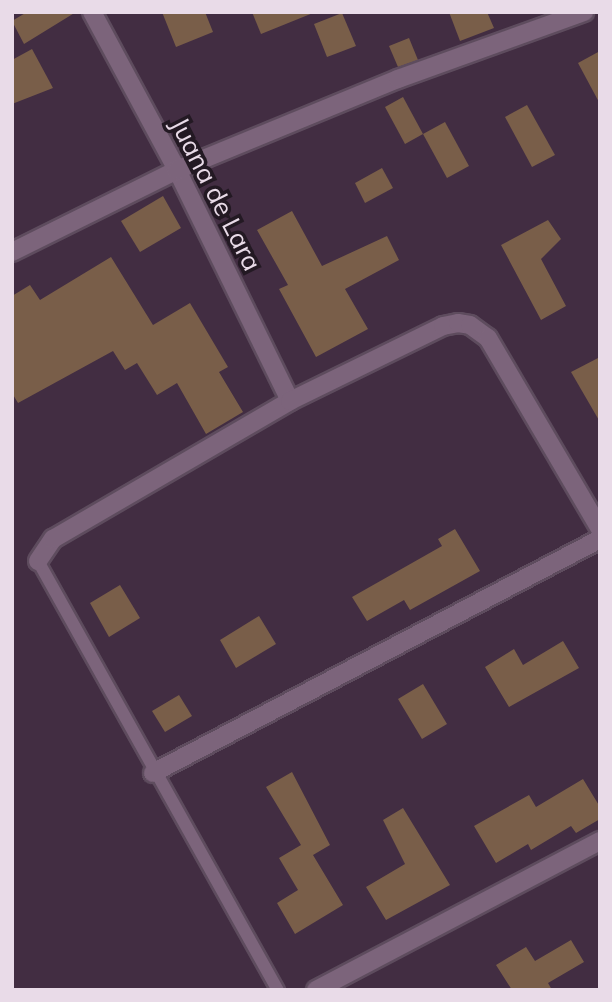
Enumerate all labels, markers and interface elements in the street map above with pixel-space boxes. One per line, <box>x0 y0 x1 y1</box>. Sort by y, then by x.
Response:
street label: Juana de Lara <box>164 112 268 276</box>

